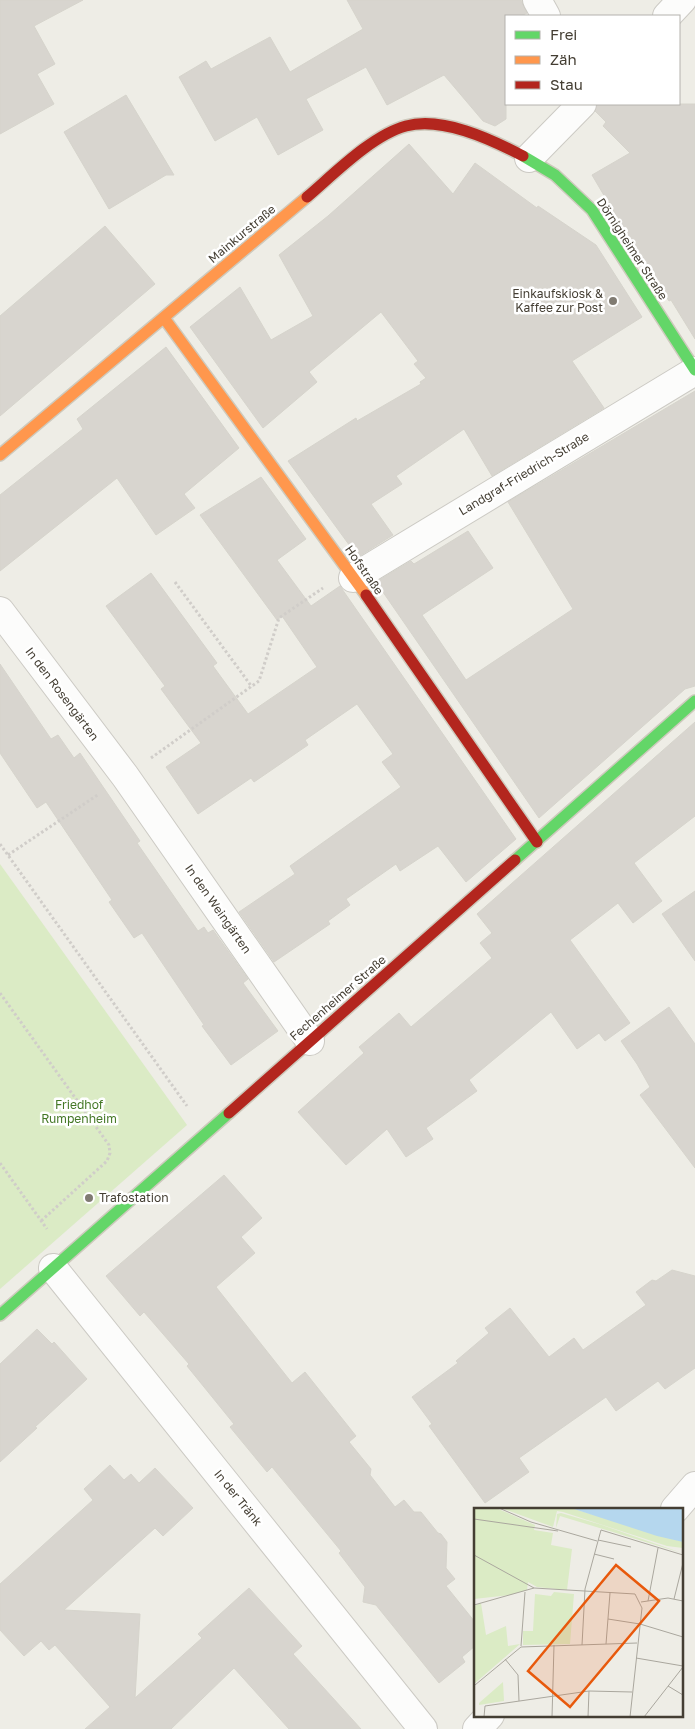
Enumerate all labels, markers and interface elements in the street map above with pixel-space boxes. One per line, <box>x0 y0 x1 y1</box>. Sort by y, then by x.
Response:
legend <box>505 15 680 105</box>
text: Frei <box>550 25 577 43</box>
text: Zäh <box>550 50 577 68</box>
text: Stau <box>550 75 583 93</box>
street label: Dörnigheimer Straße <box>594 195 671 303</box>
street label: Mainkurstraße <box>205 201 278 266</box>
place label: Einkaufskiosk & Kaffee zur Post <box>512 286 603 315</box>
marker: Einkaufskiosk & Kaffee zur Post <box>607 295 619 307</box>
street label: Landgraf-Friedrich-Straße <box>456 429 592 518</box>
street label: Hofstraße <box>342 542 387 597</box>
street label: In den Rosengärten <box>22 644 102 743</box>
street label: In den Weingärten <box>182 861 255 956</box>
street label: Fechenheimer Straße <box>287 952 389 1043</box>
park label: Friedhof Rumpenheim <box>41 1097 117 1126</box>
place label: Trafostation <box>99 1190 169 1205</box>
marker: Trafostation <box>83 1192 95 1204</box>
street label: In der Tränk <box>211 1467 266 1529</box>
inset map <box>474 1508 682 1716</box>

